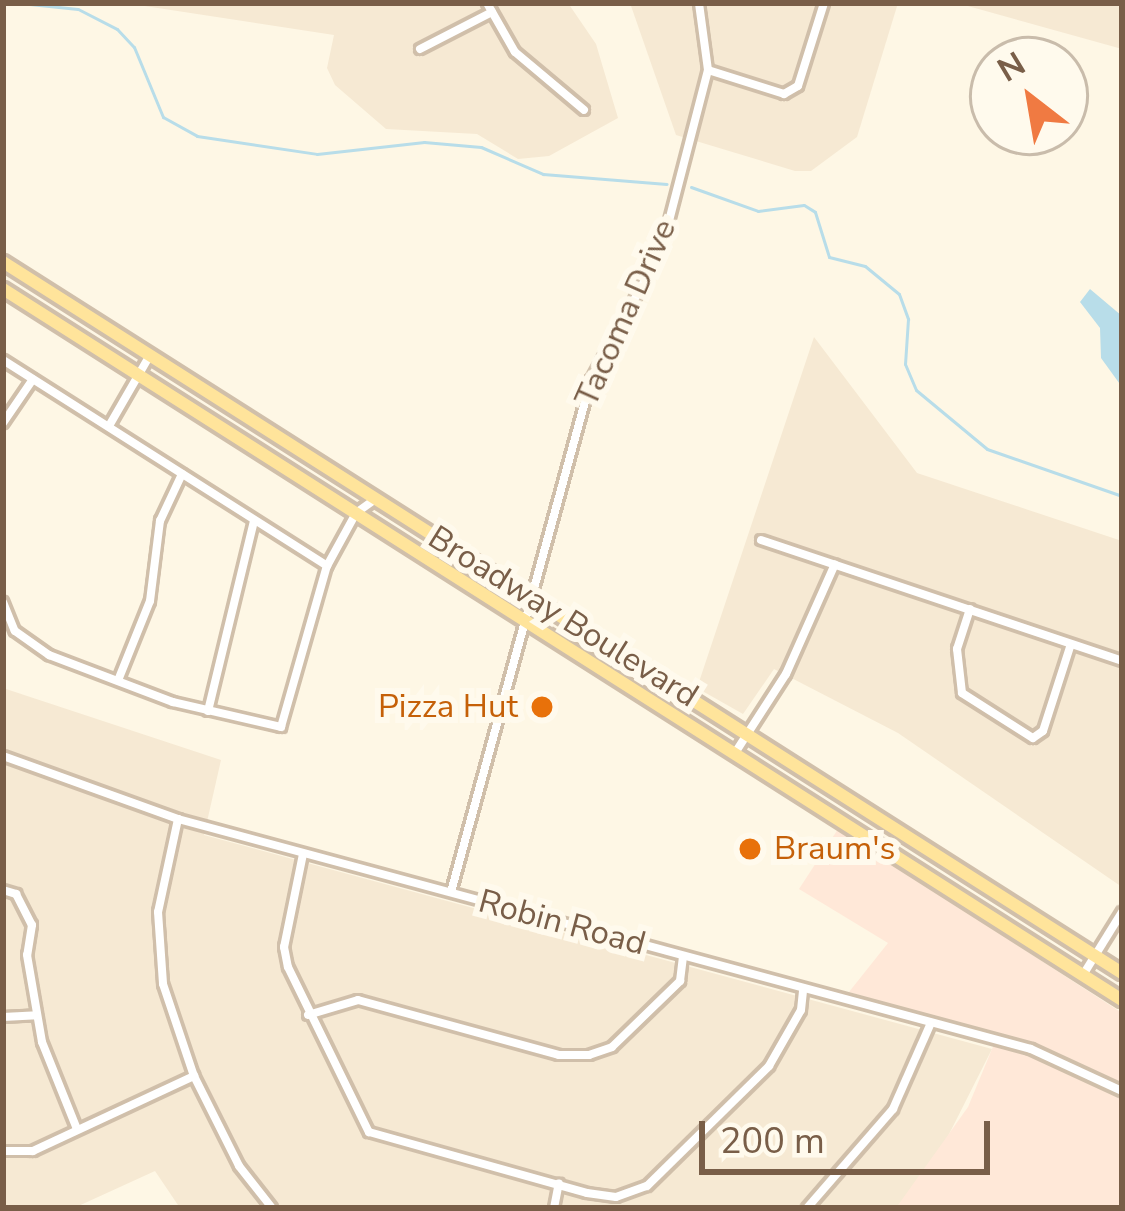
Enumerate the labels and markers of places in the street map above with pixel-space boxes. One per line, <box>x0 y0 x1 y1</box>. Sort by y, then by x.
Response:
place label: Pizza Hut <box>378 687 518 727</box>
marker: Pizza Hut <box>529 694 555 720</box>
place label: Braum's <box>774 829 895 869</box>
marker: Braum's <box>737 836 763 862</box>

